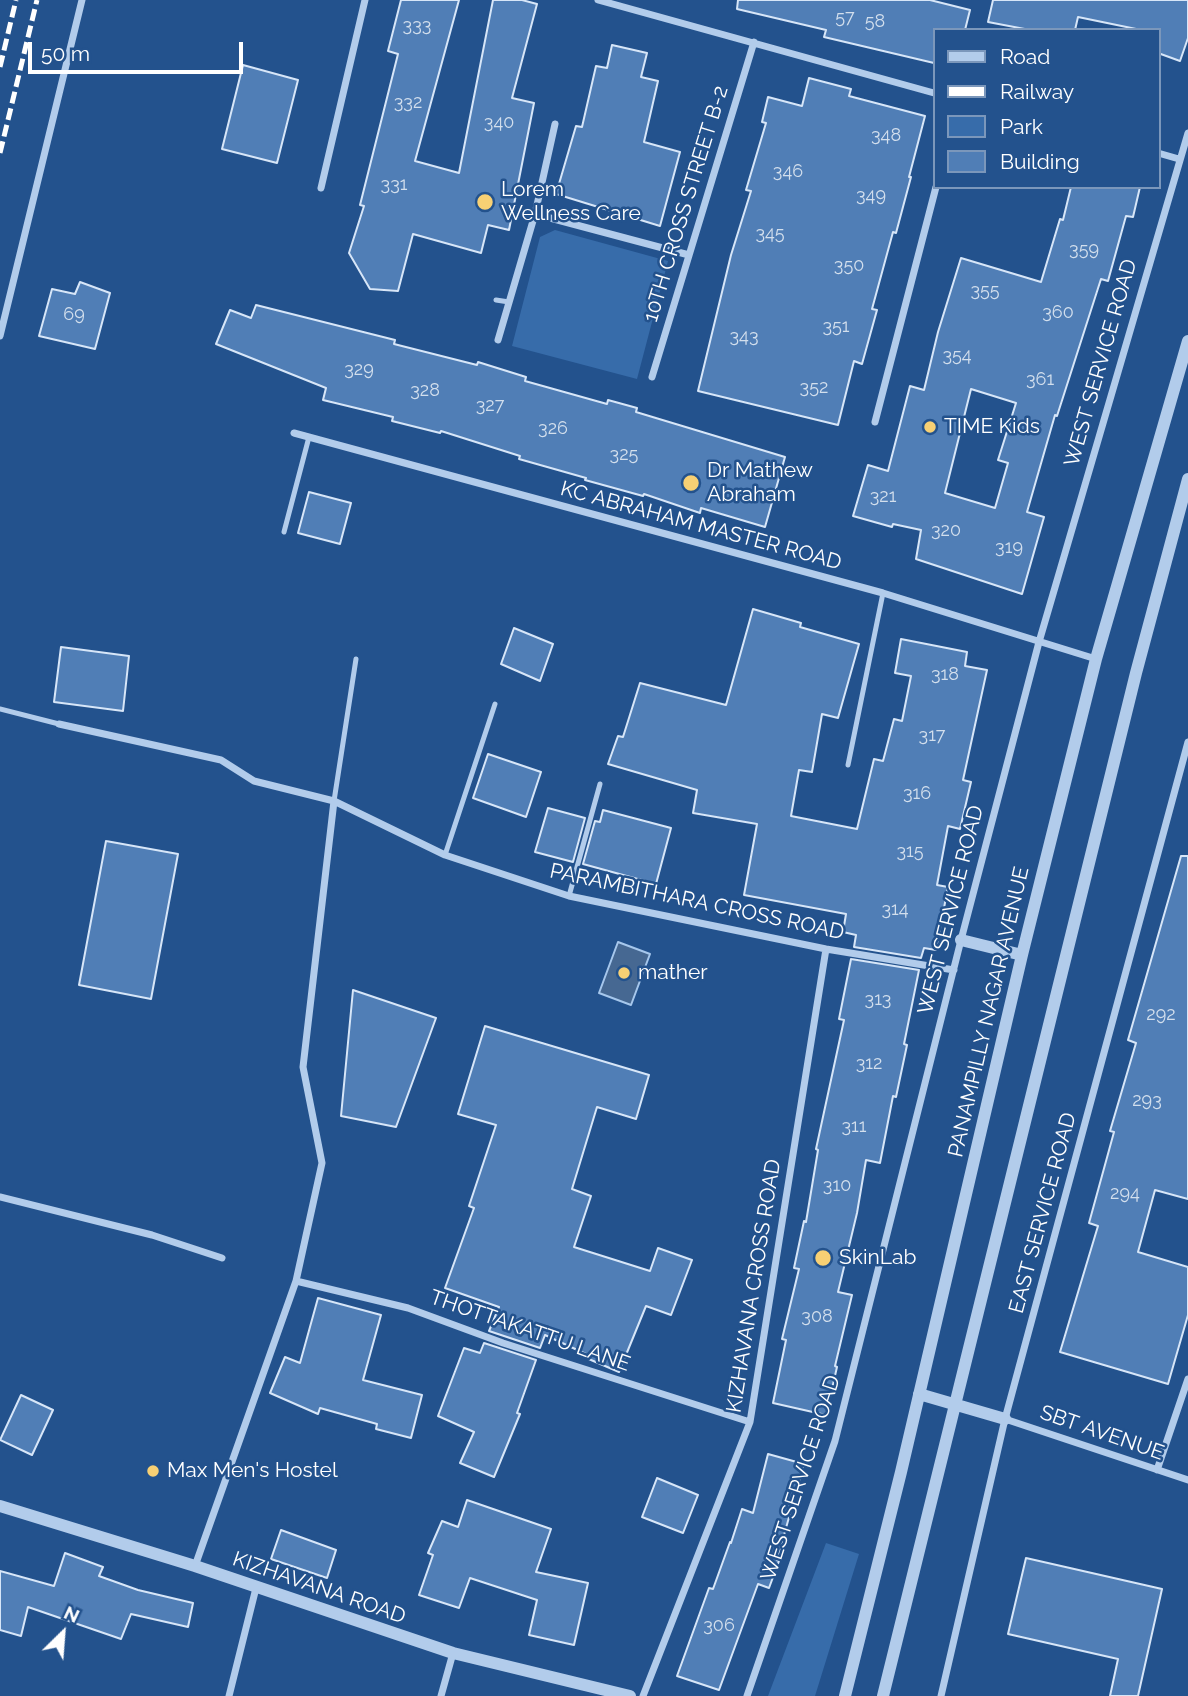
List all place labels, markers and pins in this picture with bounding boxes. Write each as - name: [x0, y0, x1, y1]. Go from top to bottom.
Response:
- place label: Lorem Wellness Care: [501, 177, 641, 227]
- marker: Lorem Wellness Care: [475, 192, 495, 212]
- place label: TIME Kids: [944, 414, 1040, 440]
- marker: TIME Kids: [922, 419, 938, 435]
- place label: Dr Mathew Abraham: [707, 458, 813, 508]
- marker: Dr Mathew Abraham: [681, 473, 701, 493]
- place label: mather: [638, 960, 708, 986]
- marker: mather: [616, 965, 632, 981]
- place label: SkinLab: [839, 1245, 916, 1271]
- marker: SkinLab: [813, 1248, 833, 1268]
- place label: Max Men's Hostel: [167, 1458, 338, 1484]
- marker: Max Men's Hostel: [145, 1463, 161, 1479]

